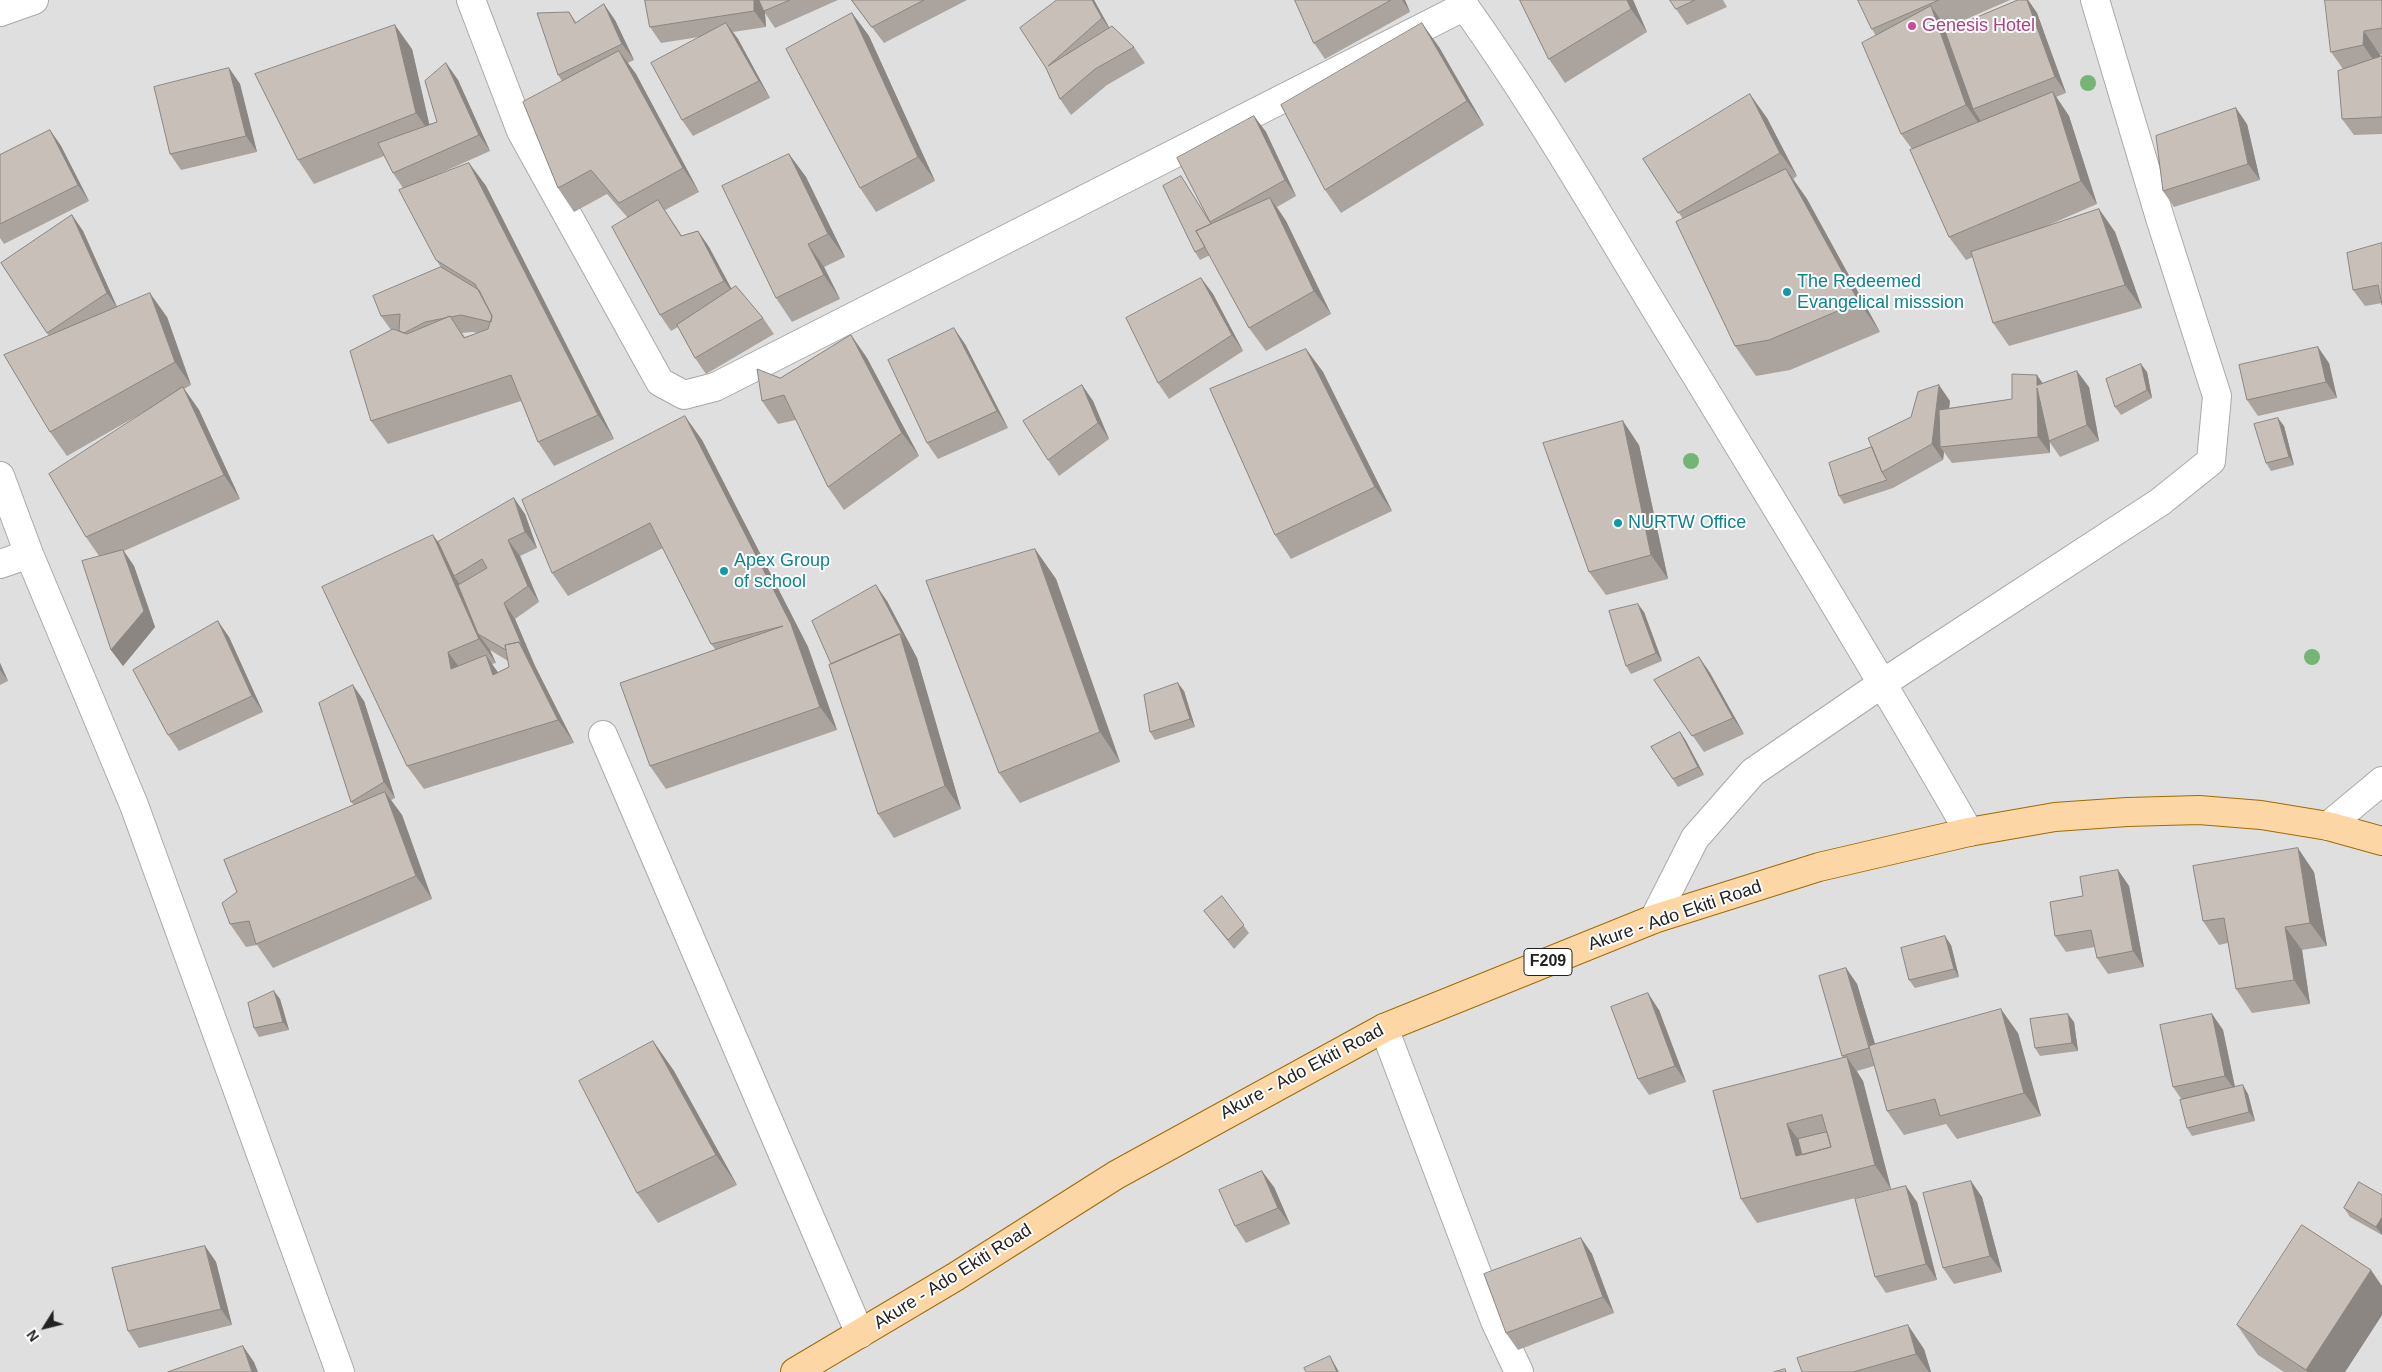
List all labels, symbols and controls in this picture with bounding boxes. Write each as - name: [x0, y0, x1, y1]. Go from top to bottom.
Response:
- place label: Genesis Hotel: [1922, 15, 2035, 37]
- marker: Genesis Hotel: [1906, 20, 1918, 32]
- place label: The Redeemed Evangelical misssion: [1797, 271, 1964, 314]
- marker: The Redeemed Evangelical misssion: [1781, 286, 1793, 298]
- place label: NURTW Office: [1628, 512, 1746, 534]
- marker: NURTW Office: [1612, 517, 1624, 529]
- place label: Apex Group of school: [734, 550, 830, 592]
- marker: Apex Group of school: [718, 565, 730, 577]
- street label: Akure - Ado Ekiti Road: [1585, 876, 1765, 956]
- road number: F209: [1524, 949, 1572, 976]
- street label: Akure - Ado Ekiti Road: [1217, 1020, 1387, 1124]
- street label: Akure - Ado Ekiti Road: [870, 1220, 1036, 1334]
- north arrow: [20, 1302, 70, 1352]
- text: N: [23, 1327, 42, 1345]

